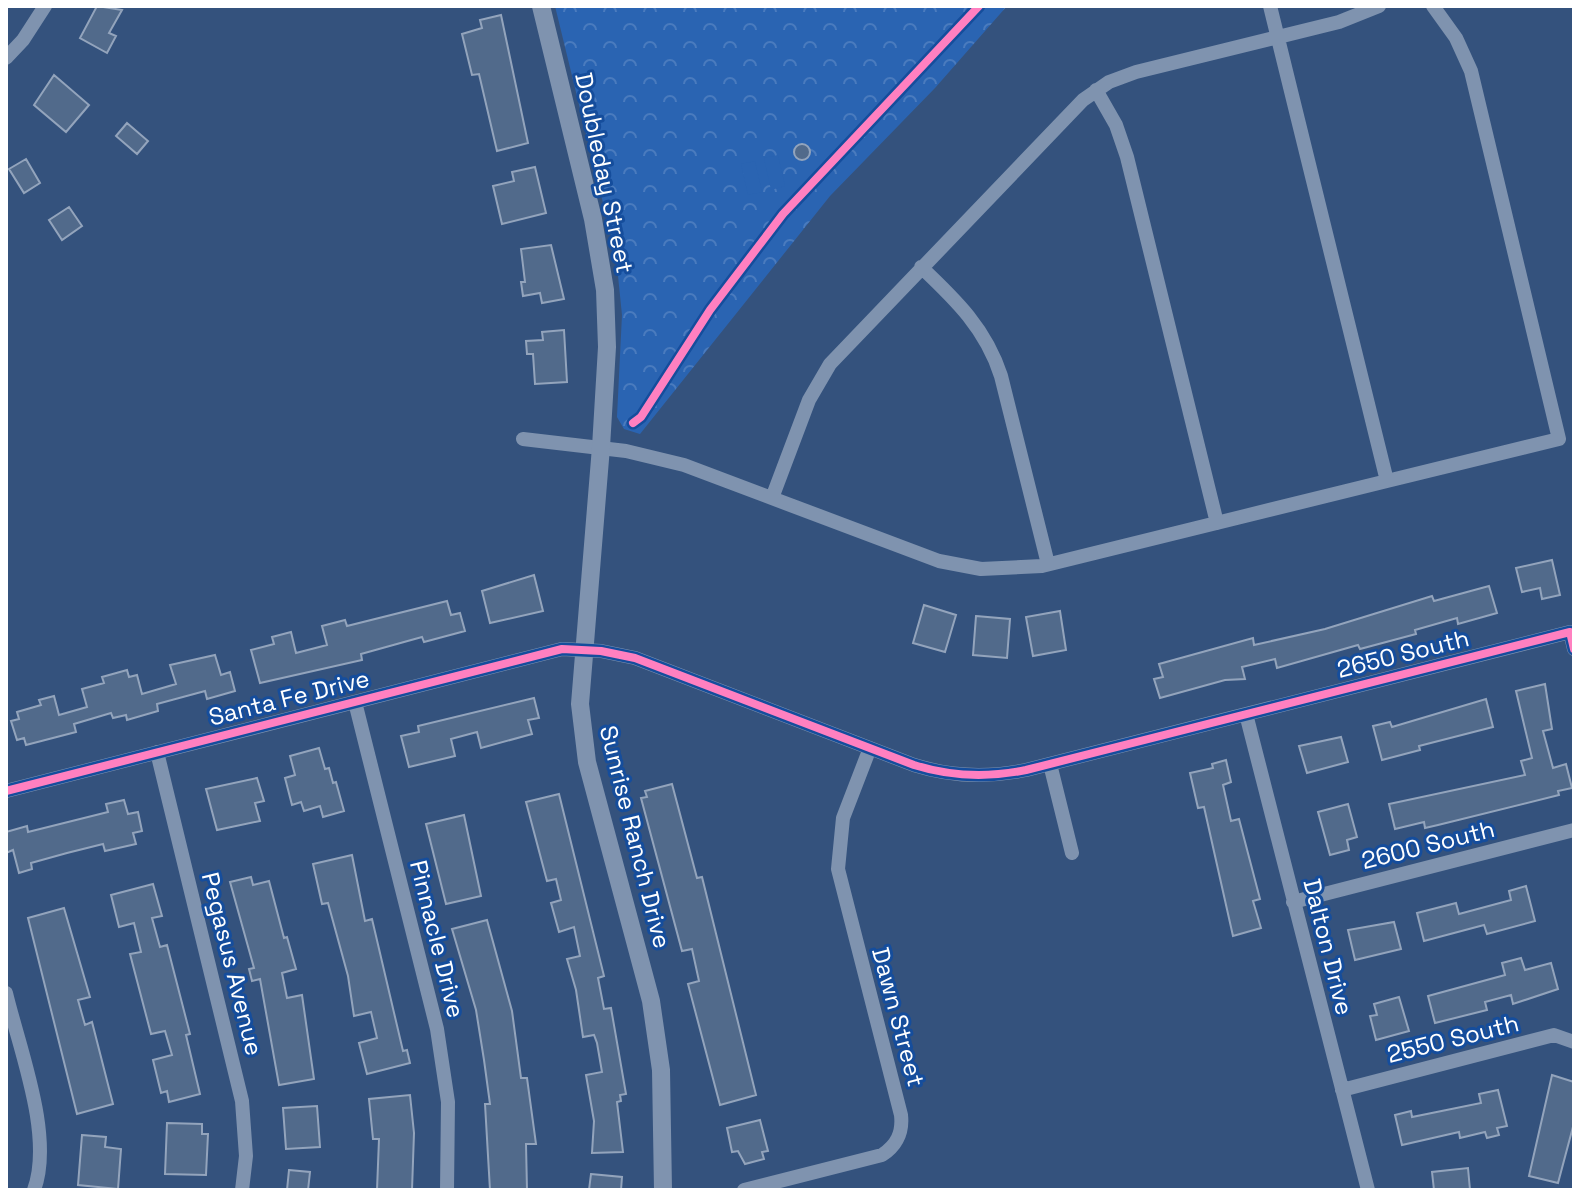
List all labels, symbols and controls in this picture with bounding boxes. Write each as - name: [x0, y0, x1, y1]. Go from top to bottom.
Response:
- street label: Doubleday Street: [568, 70, 641, 276]
- street label: 2650 South: [1334, 622, 1472, 685]
- street label: Santa Fe Drive: [205, 663, 372, 732]
- street label: Sunrise Ranch Drive: [593, 722, 678, 951]
- street label: 2600 South: [1358, 813, 1498, 876]
- street label: Pinnacle Drive: [403, 857, 472, 1021]
- street label: Pegasus Avenue: [195, 869, 270, 1059]
- street label: Dalton Drive: [1297, 875, 1360, 1018]
- street label: Dawn Street: [865, 944, 932, 1090]
- street label: 2550 South: [1384, 1007, 1522, 1070]

